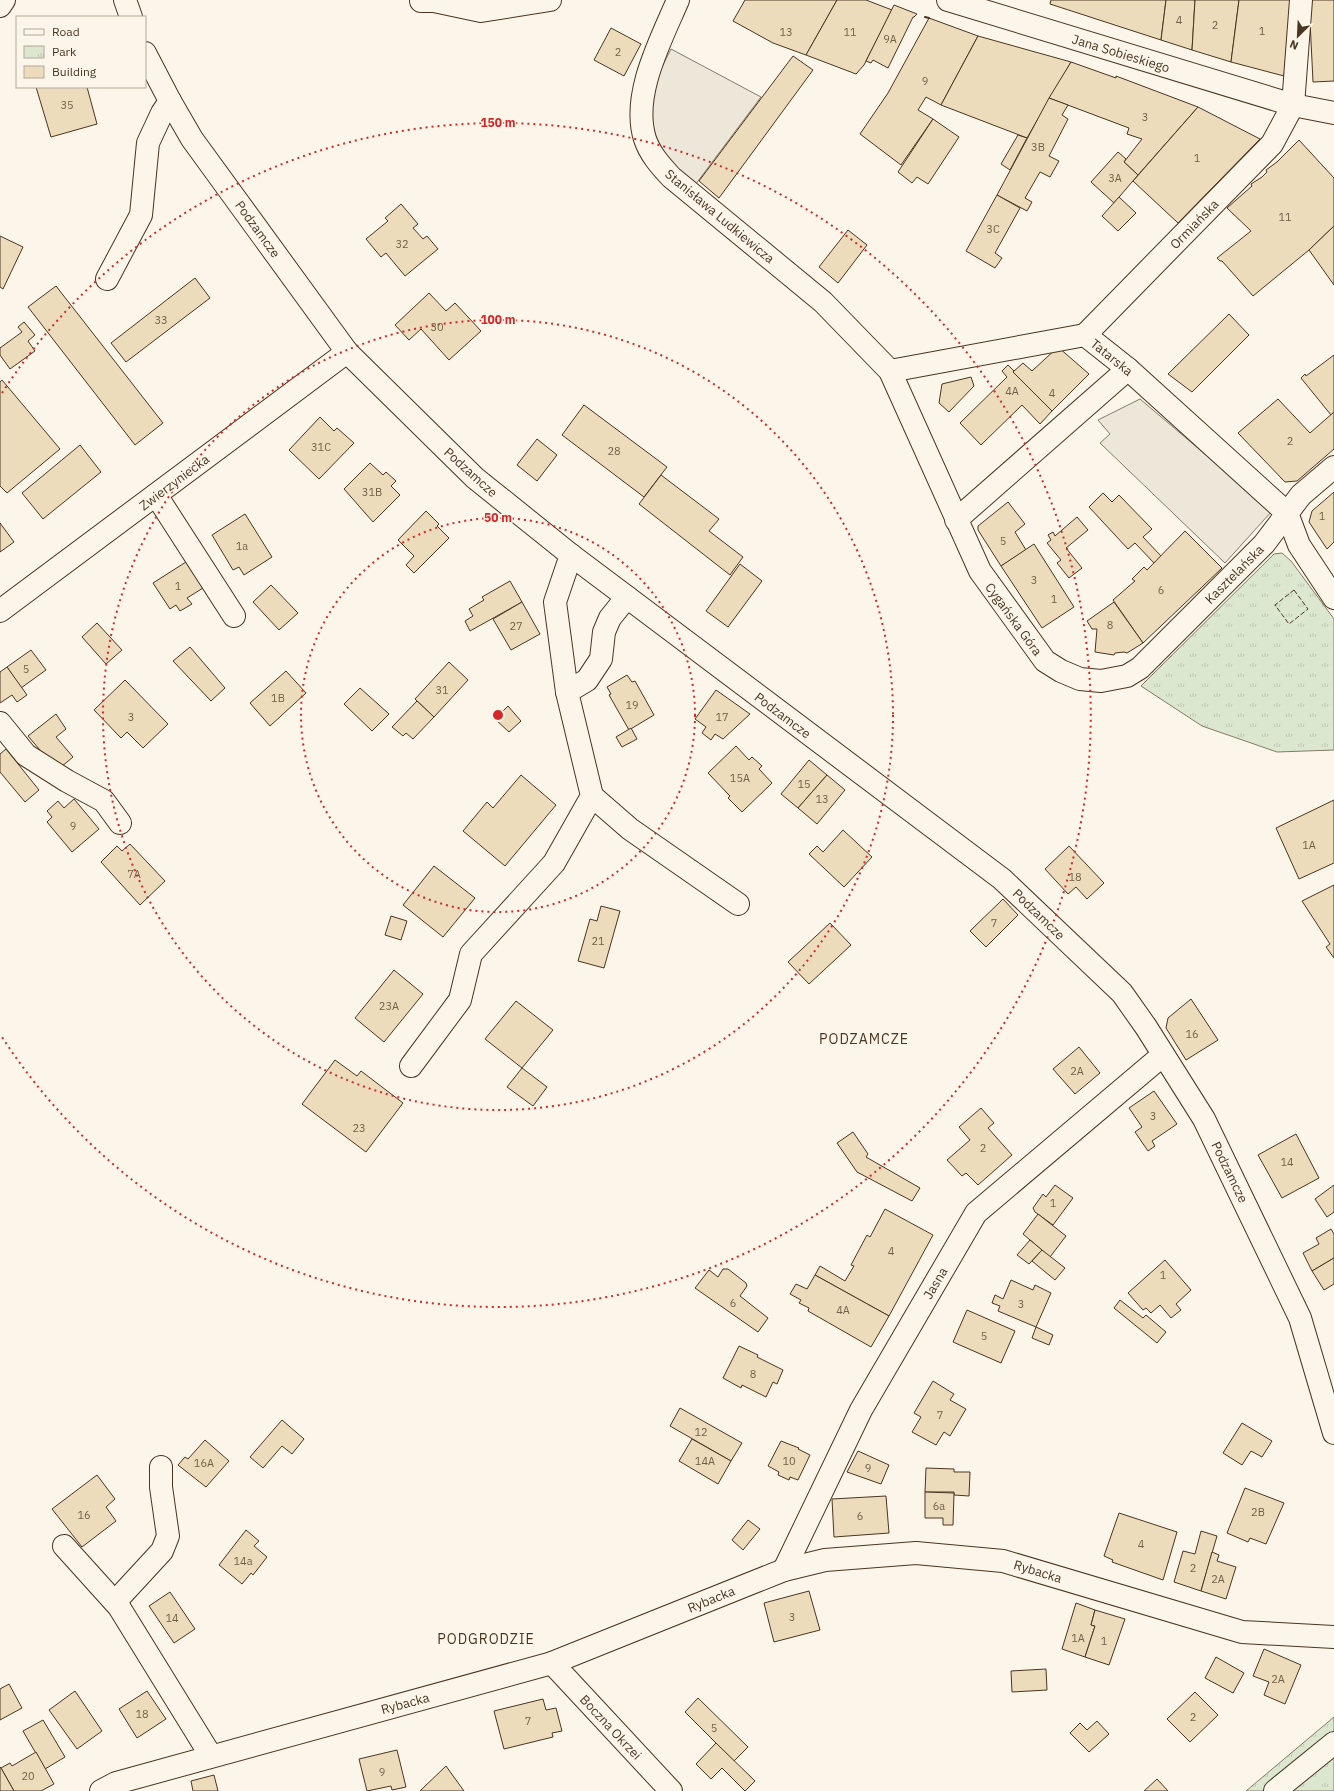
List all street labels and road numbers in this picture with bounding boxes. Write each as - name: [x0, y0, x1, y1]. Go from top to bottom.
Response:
- street label: Jana Sobieskiego: [1070, 31, 1172, 76]
- street label: Stanisława Ludkiewicza: [661, 166, 778, 267]
- street label: Ormiańska: [1166, 196, 1222, 253]
- street label: Podzamcze: [231, 197, 284, 261]
- street label: Tatarska: [1087, 335, 1136, 380]
- street label: Podzamcze: [440, 444, 501, 501]
- street label: Zwierzyniecka: [136, 451, 213, 514]
- street label: Kasztelańska: [1201, 541, 1268, 608]
- street label: Cygańska Góra: [981, 579, 1046, 659]
- street label: Podzamcze: [751, 689, 814, 742]
- street label: Podzamcze: [1009, 885, 1068, 944]
- street label: Podzamcze: [1207, 1139, 1252, 1206]
- street label: Jasna: [920, 1264, 951, 1302]
- street label: Rybacka: [1012, 1556, 1064, 1587]
- street label: Rybacka: [685, 1582, 737, 1617]
- street label: Rybacka: [379, 1689, 431, 1718]
- street label: Boczna Okrzei: [576, 1691, 645, 1763]

